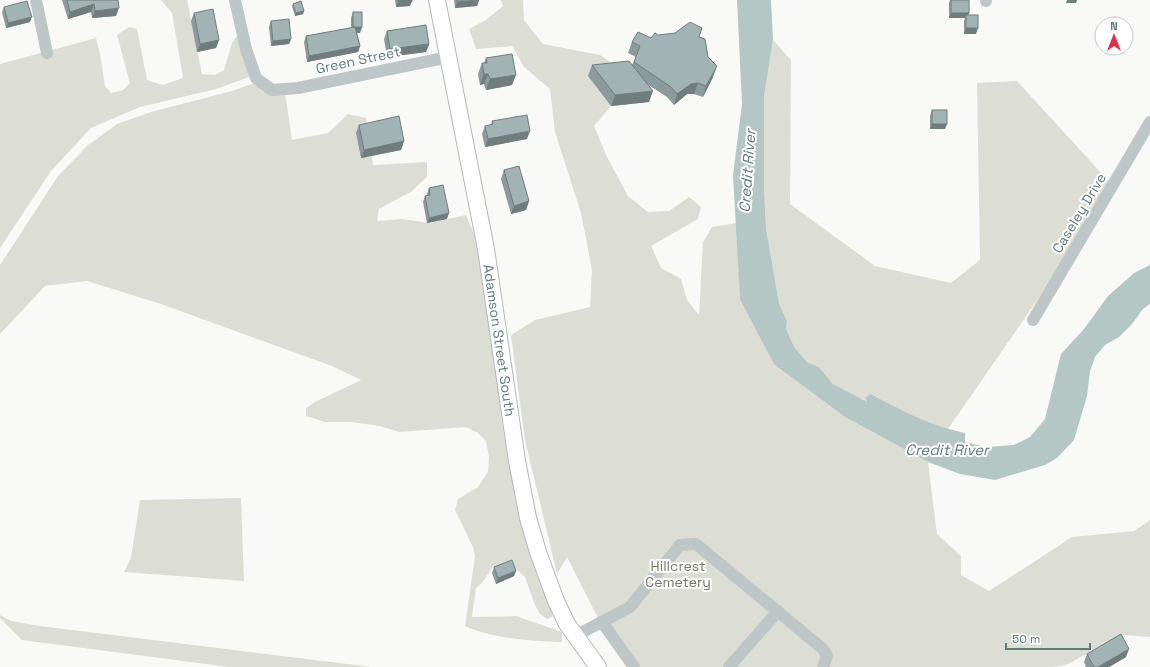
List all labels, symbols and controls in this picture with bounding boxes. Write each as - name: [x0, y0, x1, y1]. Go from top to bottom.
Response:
- north arrow: [1094, 16, 1134, 56]
- text: N: [1110, 19, 1118, 33]
- street label: Green Street: [314, 42, 402, 78]
- water label: Credit River: [735, 127, 759, 213]
- street label: Caseley Drive: [1048, 170, 1110, 256]
- street label: Adamson Street South: [479, 263, 519, 418]
- water label: Credit River: [905, 440, 990, 459]
- park label: Hillcrest Cemetery: [645, 557, 711, 591]
- scale bar: [1006, 625, 1090, 651]
- text: 50 m: [1012, 631, 1040, 647]

